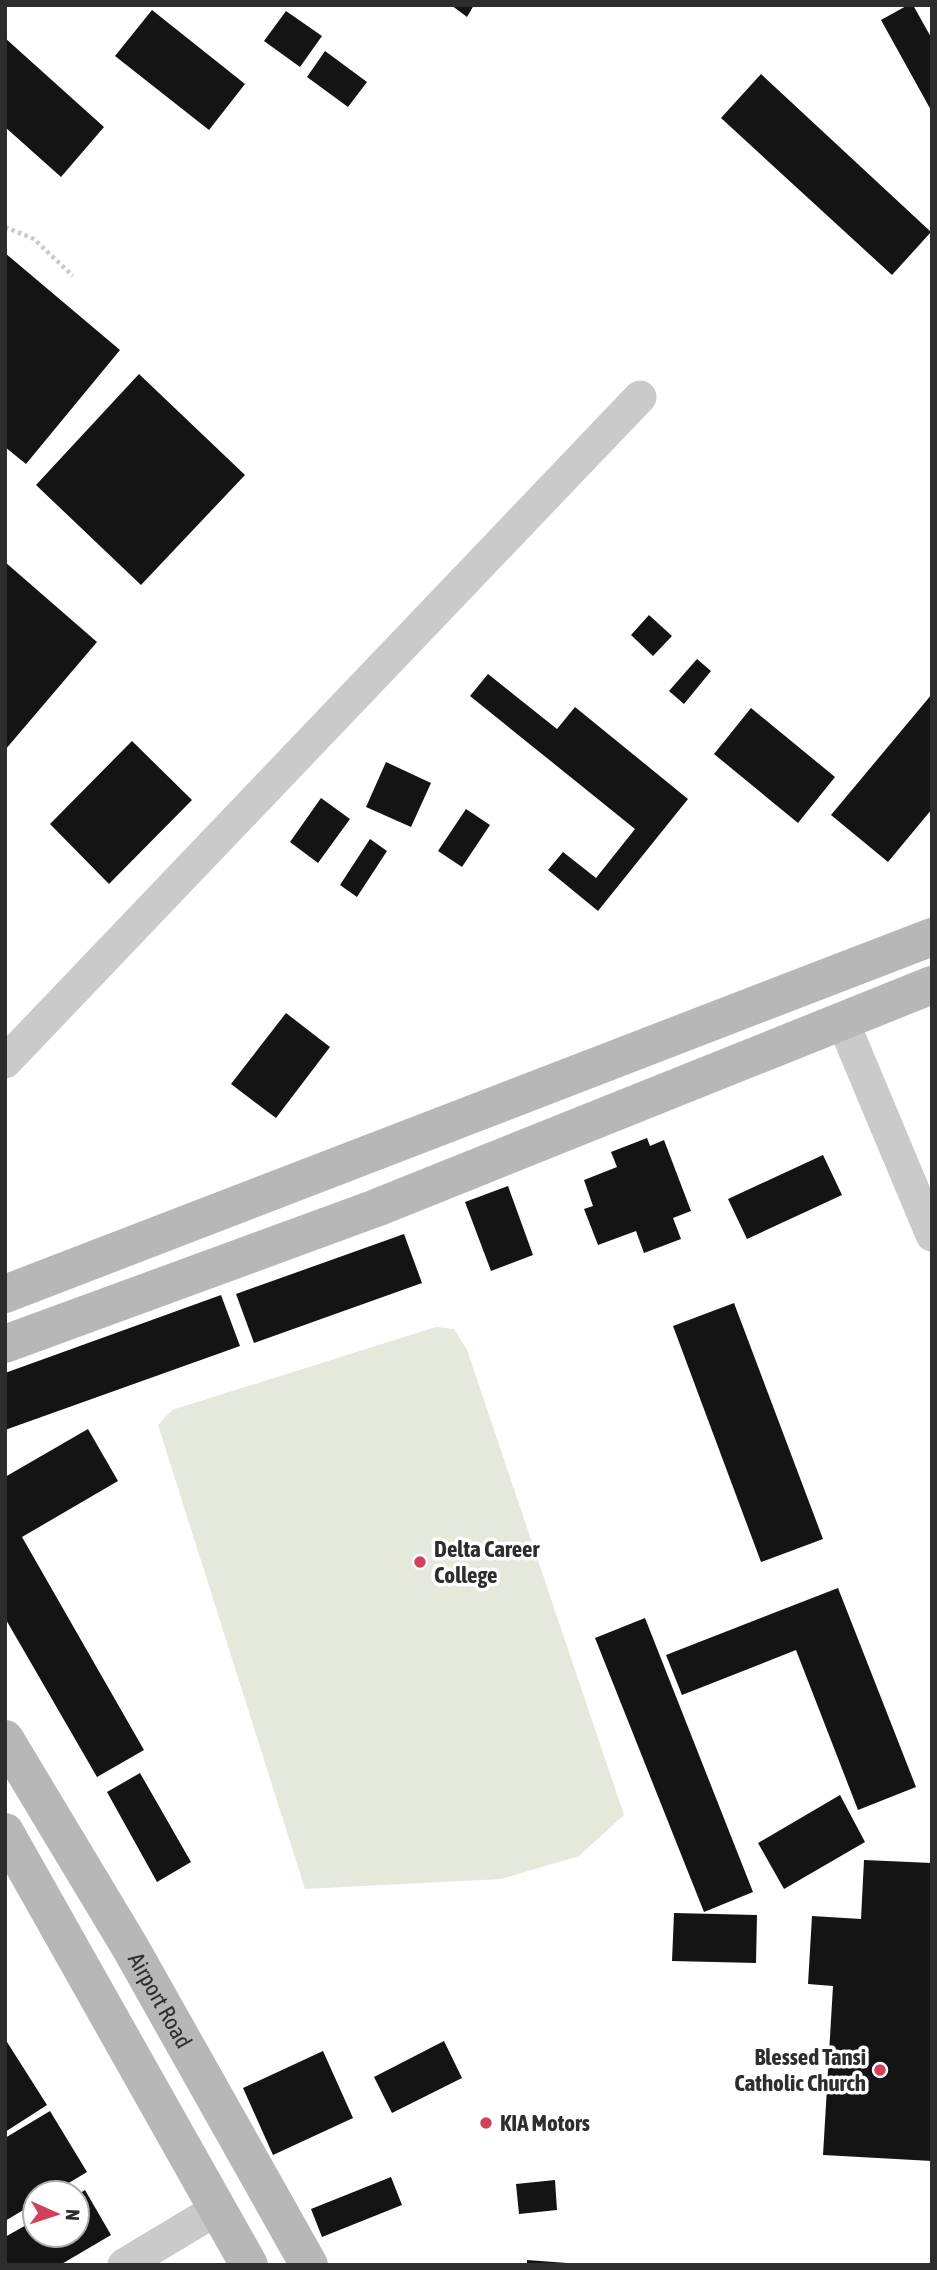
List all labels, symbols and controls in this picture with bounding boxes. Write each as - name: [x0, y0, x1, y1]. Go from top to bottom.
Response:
- place label: Delta Career College: [434, 1536, 540, 1588]
- marker: Delta Career College: [412, 1554, 428, 1570]
- street label: Airport Road: [123, 1948, 197, 2053]
- place label: Blessed Tansi Catholic Church: [734, 2044, 866, 2096]
- marker: Blessed Tansi Catholic Church: [872, 2062, 888, 2078]
- place label: KIA Motors: [500, 2110, 590, 2136]
- marker: KIA Motors: [478, 2115, 494, 2131]
- north arrow: [21, 2179, 91, 2249]
- text: N: [62, 2209, 84, 2221]

